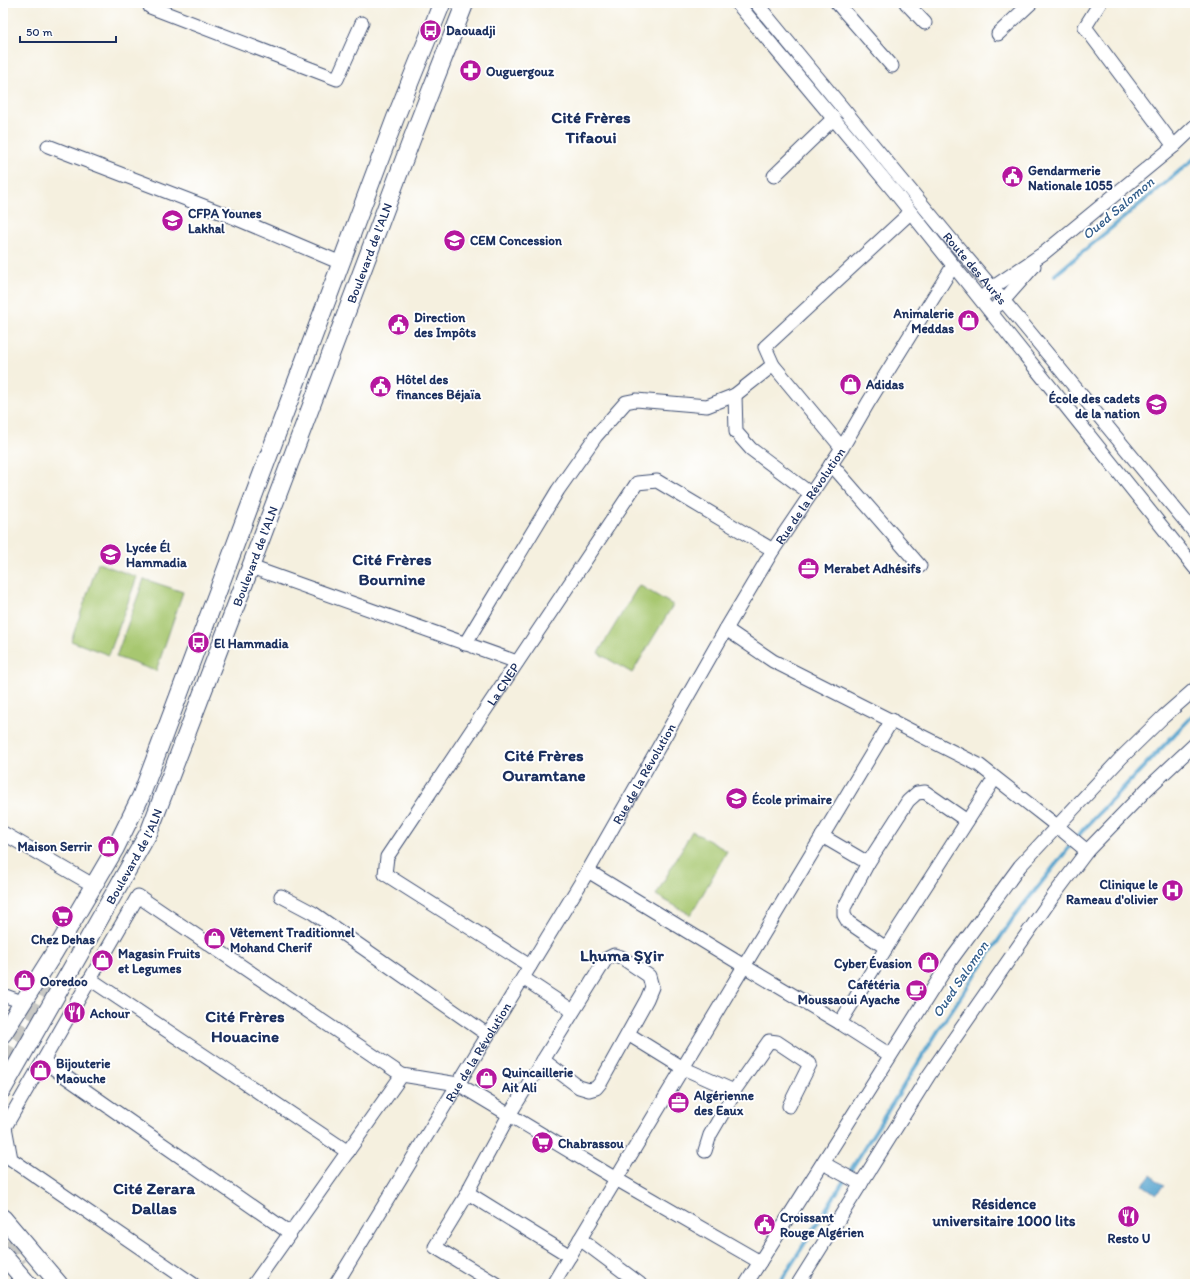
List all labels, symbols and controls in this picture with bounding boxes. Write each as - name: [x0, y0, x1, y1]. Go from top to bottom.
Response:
- bus stop icon: Daouadji: [418, 17, 444, 43]
- scale bar: [20, 18, 116, 44]
- place label: Daouadji: [446, 23, 496, 39]
- text: 50 m: [26, 25, 52, 39]
- pharmacy icon: Ouguergouz: [457, 58, 483, 84]
- place label: Ouguergouz: [486, 64, 555, 80]
- district label: Cité Frères Tifaoui: [551, 107, 631, 147]
- place label: Gendarmerie Nationale 1055: [1028, 163, 1113, 193]
- public building icon: Gendarmerie Nationale 1055: [1000, 164, 1026, 190]
- water label: Oued Salomon: [1079, 173, 1158, 243]
- street label: Boulevard de l'ALN: [344, 201, 395, 305]
- place label: CFPA Younes Lakhal: [188, 206, 262, 236]
- school or university icon: CFPA Younes Lakhal: [159, 207, 185, 233]
- school or university icon: CEM Concession: [442, 227, 468, 253]
- street label: Route des Aurès: [940, 229, 1010, 308]
- place label: CEM Concession: [470, 233, 563, 248]
- place label: Animalerie Meddas: [893, 306, 954, 336]
- shop icon: Animalerie Meddas: [956, 307, 982, 333]
- place label: Direction des Impôts: [414, 310, 476, 341]
- public building icon: Direction des Impôts: [385, 311, 411, 337]
- shop icon: Adidas: [837, 371, 863, 397]
- place label: Hôtel des finances Béjaïa: [396, 372, 481, 403]
- public building icon: Hôtel des finances Béjaïa: [367, 373, 393, 399]
- place label: Adidas: [865, 377, 904, 392]
- place label: École des cadets de la nation: [1049, 390, 1141, 421]
- school or university icon: École des cadets de la nation: [1143, 392, 1169, 418]
- street label: Rue de la Révolution: [772, 444, 849, 547]
- street label: Boulevard de l'ALN: [229, 504, 281, 609]
- place label: Lycée Él Hammadia: [126, 539, 187, 570]
- school or university icon: Lycée Él Hammadia: [98, 541, 124, 567]
- district label: Cité Frères Bournine: [352, 549, 432, 589]
- office icon: Merabet Adhésifs: [795, 555, 821, 581]
- place label: Merabet Adhésifs: [824, 561, 921, 576]
- bus stop icon: El Hammadia: [186, 630, 212, 656]
- place label: El Hammadia: [214, 636, 289, 651]
- street label: La CNEP: [484, 660, 523, 708]
- street label: Rue de la Révolution: [609, 720, 679, 827]
- district label: Cité Frères Ouramtane: [502, 745, 586, 785]
- school or university icon: École primaire: [723, 786, 749, 812]
- place label: École primaire: [752, 791, 832, 808]
- street label: Boulevard de l'ALN: [103, 807, 165, 907]
- shop icon: Maison Serrir: [95, 833, 121, 859]
- place label: Maison Serrir: [17, 839, 93, 854]
- place label: Clinique le Rameau d'olivier: [1066, 877, 1159, 907]
- hospital icon: Clinique le Rameau d'olivier: [1160, 878, 1186, 904]
- supermarket icon: Chez Dehas: [50, 904, 76, 930]
- place label: Vêtement Traditionnel Mohand Cherif: [230, 925, 355, 955]
- shop icon: Vêtement Traditionnel Mohand Cherif: [201, 926, 227, 952]
- place label: Chez Dehas: [31, 932, 95, 947]
- water label: Oued Salomon: [929, 938, 992, 1021]
- district label: Lḥuma Ṣɣir: [580, 945, 664, 965]
- place label: Magasin Fruits et Legumes: [118, 946, 201, 977]
- shop icon: Magasin Fruits et Legumes: [90, 947, 116, 973]
- shop icon: Cyber Évasion: [915, 950, 941, 976]
- place label: Cyber Évasion: [834, 955, 913, 972]
- shop icon: Ooredoo: [12, 968, 38, 994]
- place label: Ooredoo: [40, 974, 88, 989]
- place label: Cafétéria Moussaoui Ayache: [798, 977, 900, 1008]
- cafe icon: Cafétéria Moussaoui Ayache: [903, 978, 929, 1004]
- street label: Rue de la Révolution: [442, 999, 514, 1105]
- restaurant icon: Achour: [62, 1000, 88, 1026]
- place label: Achour: [89, 1006, 131, 1021]
- district label: Cité Frères Houacine: [205, 1006, 285, 1046]
- place label: Bijouterie Maouche: [56, 1056, 111, 1086]
- shop icon: Bijouterie Maouche: [28, 1057, 54, 1083]
- place label: Quincaillerie Ait Ali: [501, 1065, 573, 1095]
- shop icon: Quincaillerie Ait Ali: [473, 1066, 499, 1092]
- place label: Algérienne des Eaux: [693, 1088, 754, 1118]
- office icon: Algérienne des Eaux: [665, 1089, 691, 1115]
- supermarket icon: Chabrassou: [530, 1130, 556, 1156]
- place label: Chabrassou: [558, 1136, 625, 1151]
- district label: Cité Zerara Dallas: [113, 1178, 195, 1218]
- district label: Résidence universitaire 1000 lits: [931, 1195, 1076, 1230]
- restaurant icon: Resto U: [1116, 1203, 1142, 1229]
- place label: Croissant Rouge Algérien: [780, 1210, 865, 1241]
- public building icon: Croissant Rouge Algérien: [751, 1211, 777, 1237]
- place label: Resto U: [1108, 1231, 1151, 1246]

